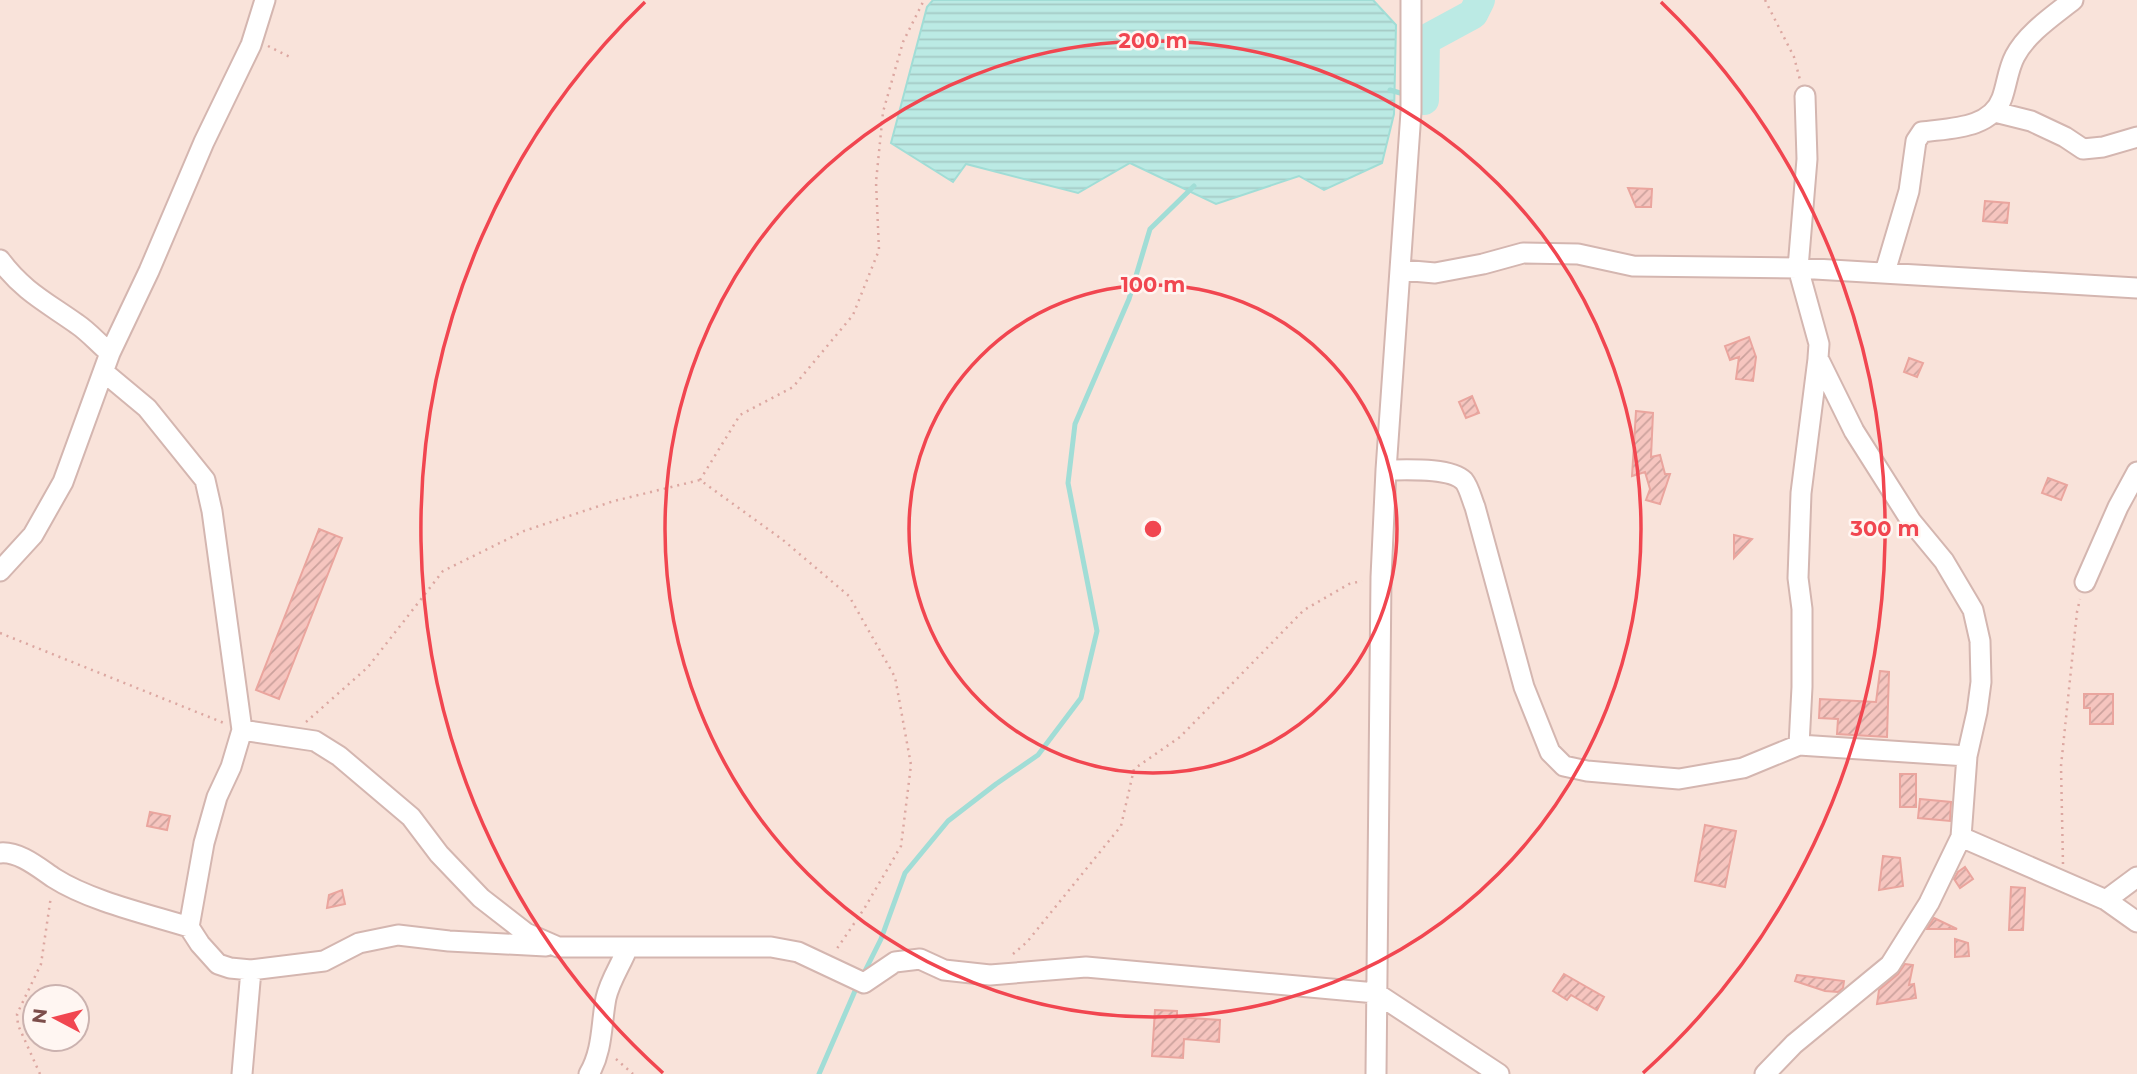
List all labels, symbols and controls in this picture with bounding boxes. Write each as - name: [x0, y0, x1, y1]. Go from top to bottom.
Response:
- text: 200 m: [1119, 28, 1187, 53]
- text: 100 m: [1121, 272, 1185, 297]
- text: 300 m: [1850, 516, 1919, 541]
- centre of rings: [1141, 517, 1165, 541]
- north arrow: [21, 983, 91, 1053]
- text: N: [27, 1007, 52, 1025]

